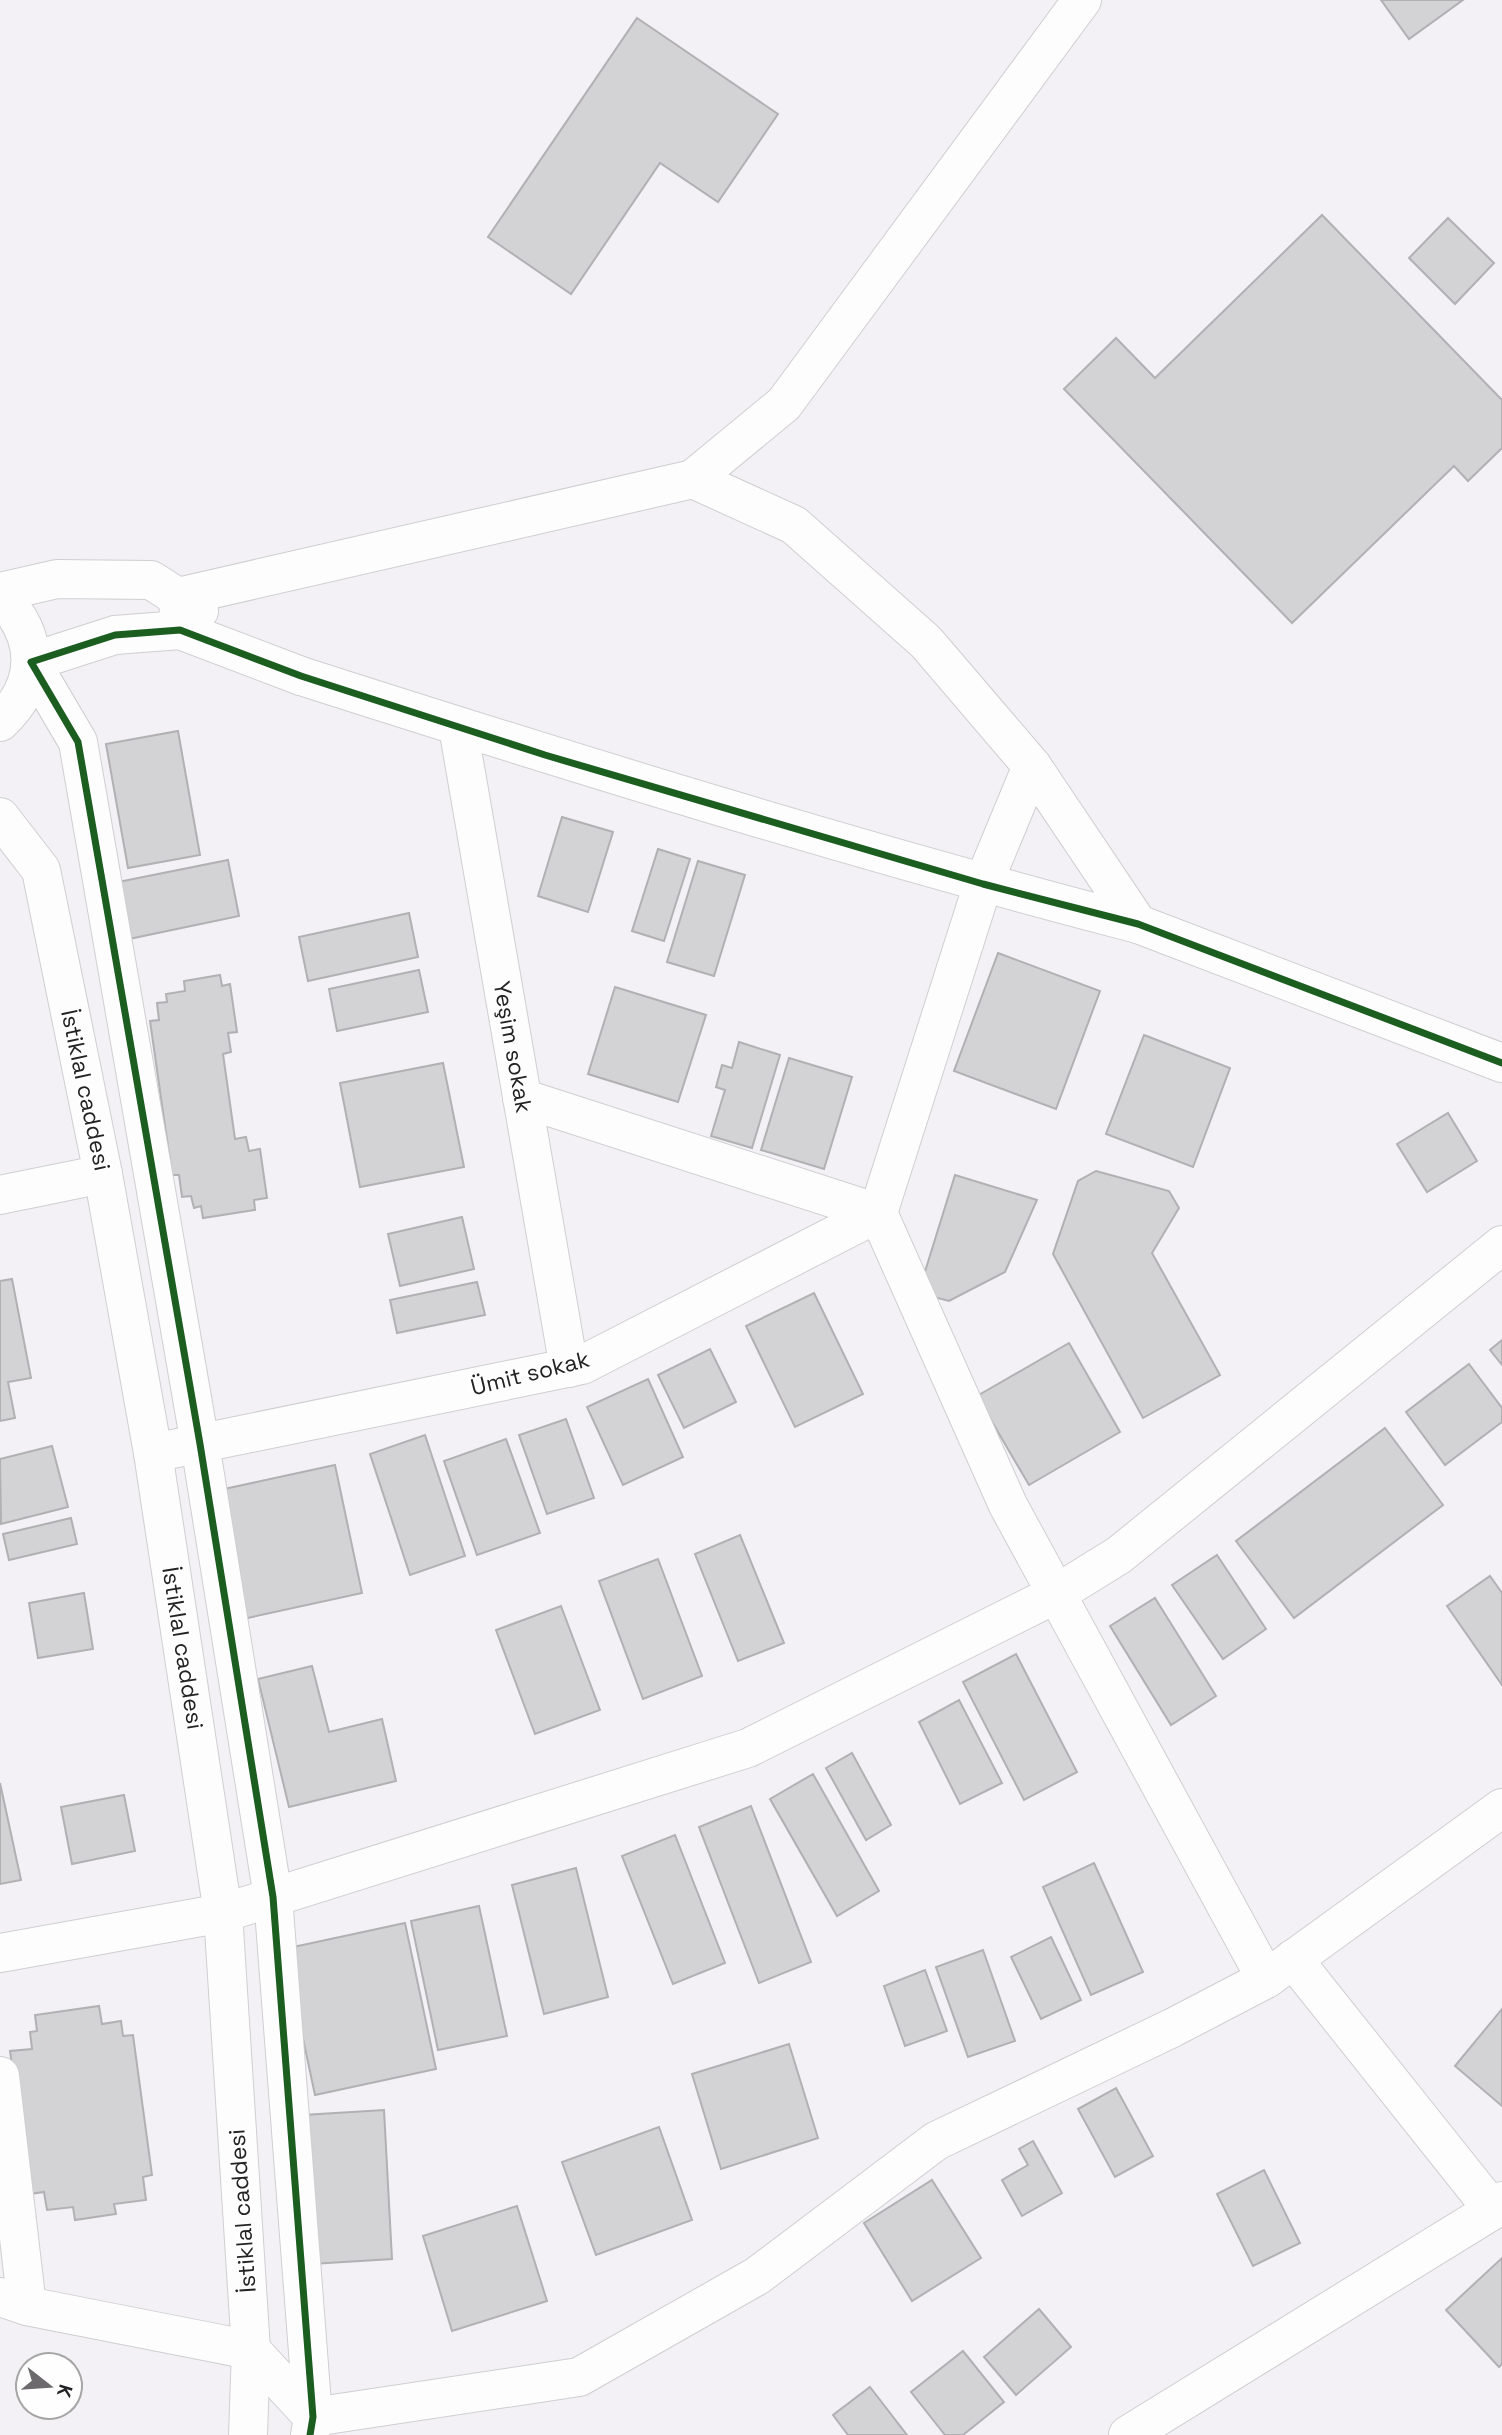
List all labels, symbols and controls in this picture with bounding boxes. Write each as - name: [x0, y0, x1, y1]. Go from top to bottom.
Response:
- street label: Yeşim sokak: [487, 979, 539, 1115]
- street label: İstiklal caddesi: [54, 1007, 118, 1173]
- street label: Ümit sokak: [468, 1344, 592, 1402]
- street label: İstiklal caddesi: [155, 1565, 211, 1731]
- street label: İstiklal caddesi: [221, 2128, 263, 2294]
- north arrow: [14, 2351, 84, 2421]
- text: K: [51, 2381, 78, 2400]

